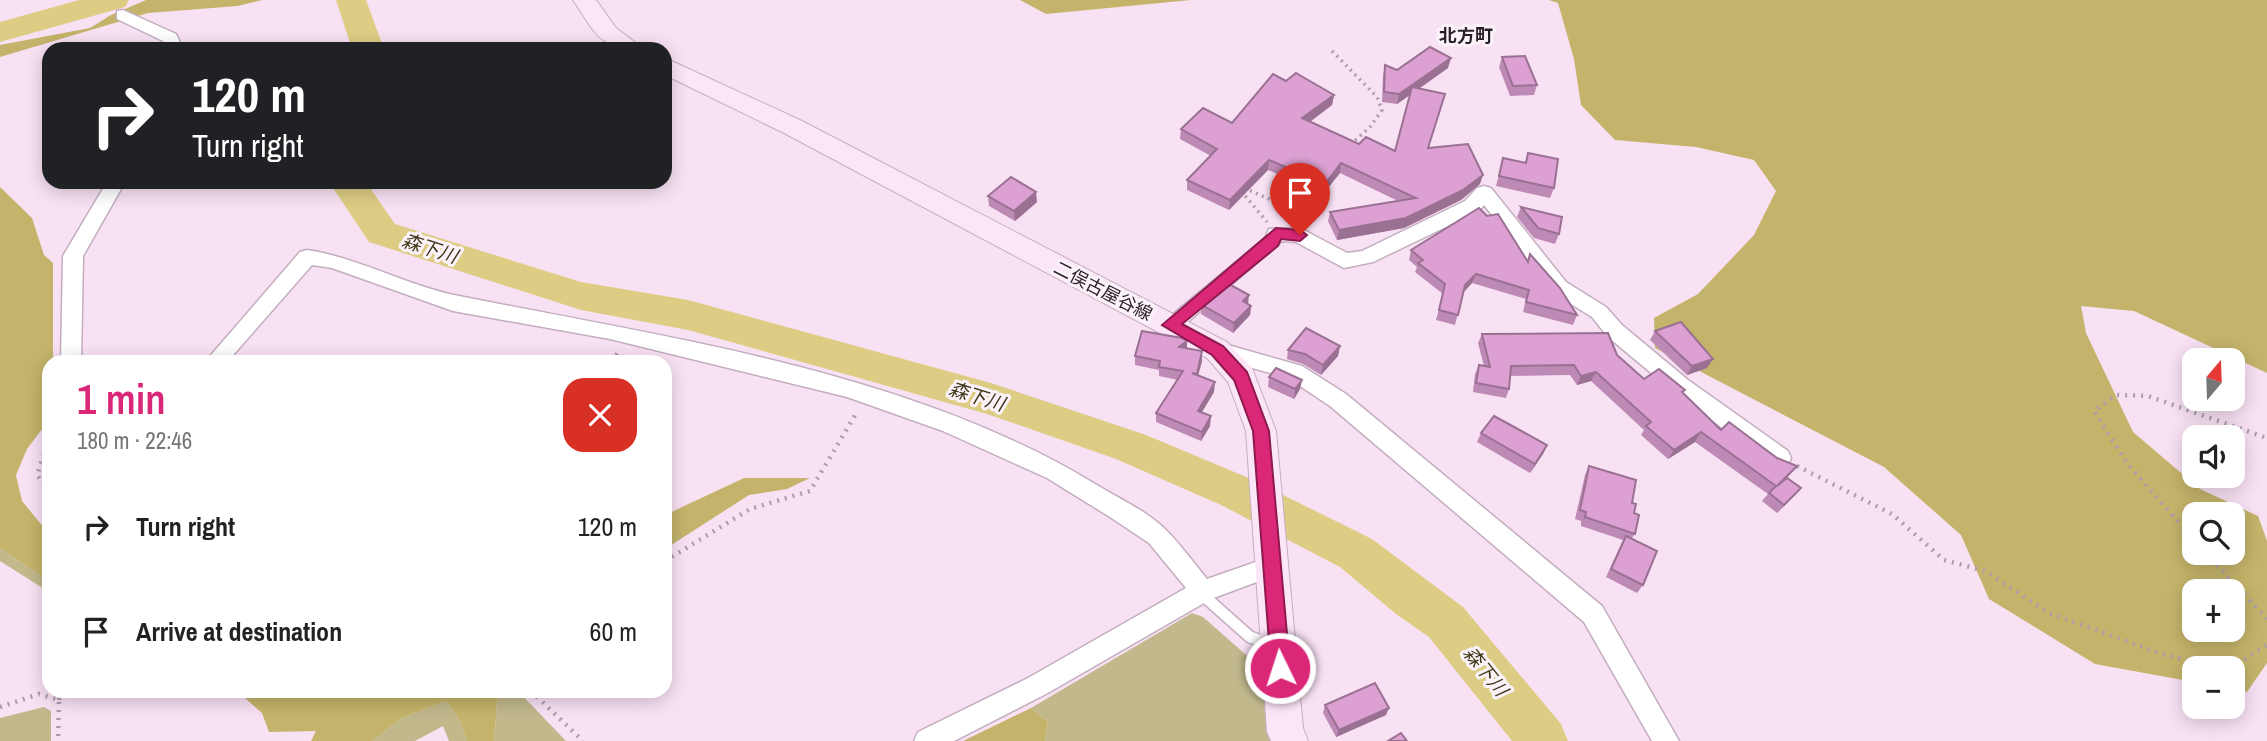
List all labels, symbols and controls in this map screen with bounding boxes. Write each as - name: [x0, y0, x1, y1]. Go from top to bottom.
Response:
- district label: 北方町: [1439, 23, 1493, 48]
- text: 120 m: [192, 61, 306, 127]
- icon: right: [77, 70, 168, 161]
- text: Turn right: [192, 124, 304, 167]
- pin: [1270, 163, 1330, 235]
- icon: arrive: [1281, 174, 1319, 212]
- water label: 森下川: [399, 227, 463, 270]
- street label: 二俣古屋谷線: [1049, 255, 1157, 326]
- north arrow: [2182, 348, 2245, 411]
- map controls: [2182, 348, 2245, 719]
- text: 1 min: [77, 371, 166, 427]
- water label: 森下川: [946, 375, 1010, 417]
- button: close: [563, 378, 637, 452]
- text: 180 m · 22:46: [77, 425, 192, 456]
- button: sound: [2182, 425, 2245, 488]
- button: search: [2182, 502, 2245, 565]
- icon: right: [77, 508, 115, 546]
- text: Turn right: [136, 509, 235, 544]
- text: 120 m: [578, 509, 637, 544]
- button: +: [2182, 579, 2245, 642]
- icon: arrive: [77, 613, 115, 651]
- text: Arrive at destination: [136, 614, 342, 649]
- text: 60 m: [590, 614, 637, 649]
- position arrow: [1243, 631, 1317, 705]
- water label: 森下川: [1458, 641, 1515, 703]
- button: −: [2182, 656, 2245, 719]

